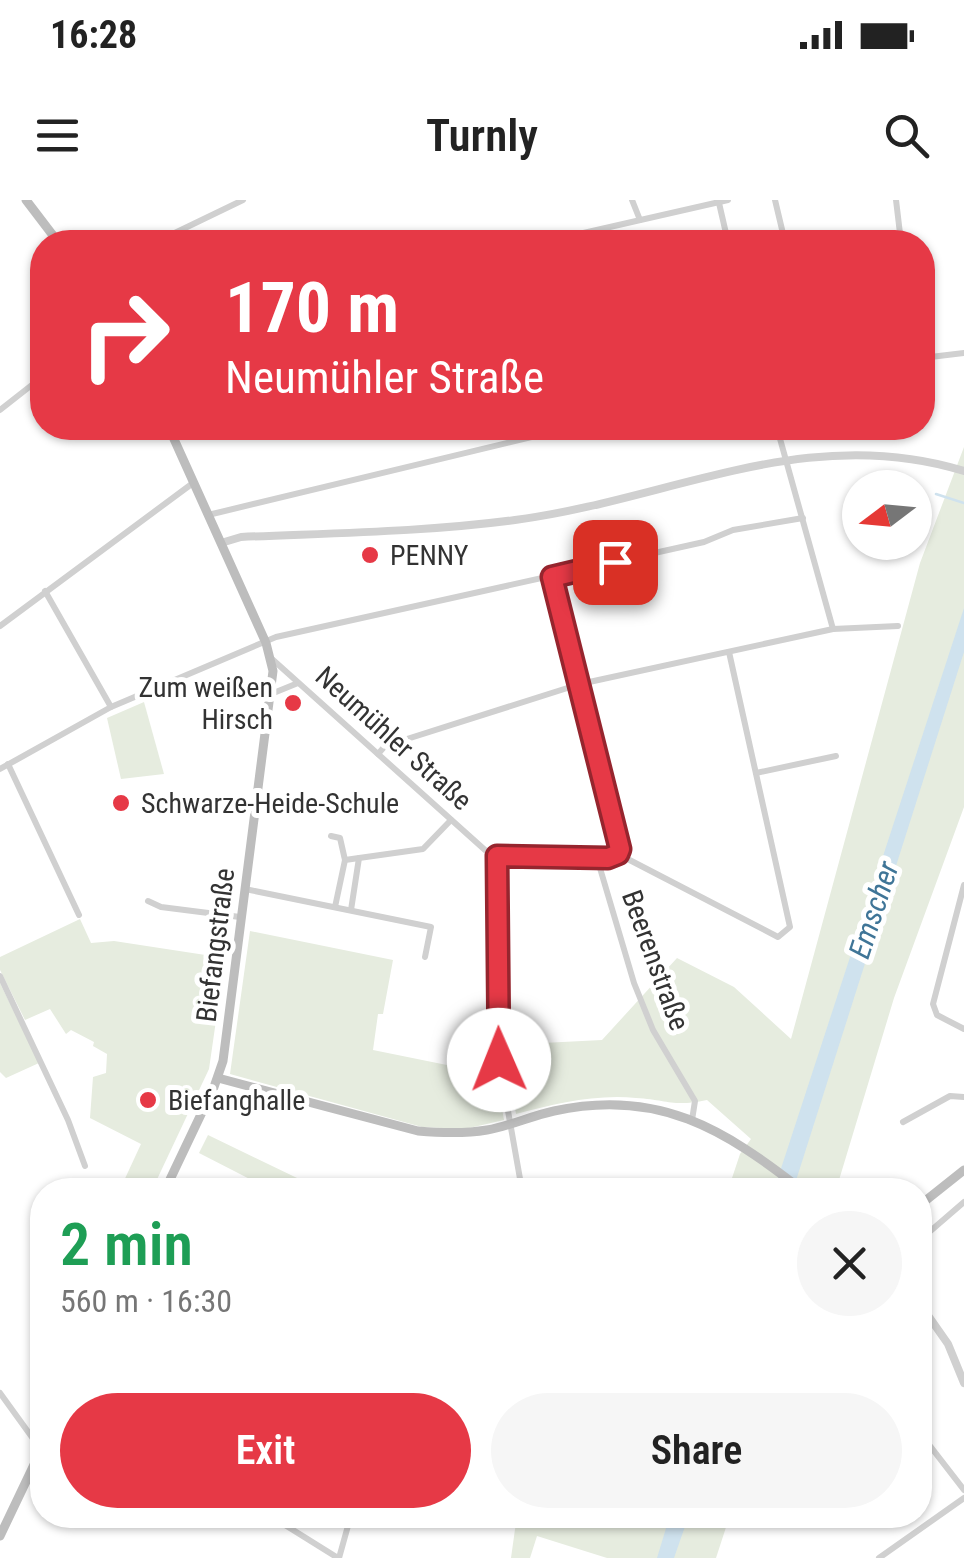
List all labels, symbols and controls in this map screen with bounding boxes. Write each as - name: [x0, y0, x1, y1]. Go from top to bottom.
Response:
- text: 16:28: [50, 13, 137, 57]
- icon: menu: [30, 108, 85, 163]
- icon: search: [879, 108, 934, 163]
- text: Turnly: [426, 109, 538, 162]
- text: 170 m: [225, 267, 399, 349]
- icon: right: [60, 270, 190, 400]
- text: Neumühler Straße: [225, 351, 544, 404]
- north arrow: [842, 470, 932, 560]
- map controls: [842, 470, 932, 560]
- pin: [573, 520, 658, 605]
- icon: arrive: [588, 535, 643, 590]
- place label: PENNY: [390, 539, 469, 572]
- marker: PENNY: [359, 544, 381, 566]
- street label: Neumühler Straße: [309, 660, 479, 817]
- place label: Zum weißen Hirsch: [139, 671, 273, 736]
- marker: Zum weißen Hirsch: [282, 692, 304, 714]
- place label: Schwarze-Heide-Schule: [141, 787, 399, 820]
- marker: Schwarze-Heide-Schule: [110, 792, 132, 814]
- water label: Emscher: [841, 856, 906, 963]
- street label: Biefangstraße: [190, 866, 241, 1024]
- street label: Beerenstraße: [615, 886, 696, 1035]
- position arrow: [447, 1008, 551, 1112]
- place label: Biefanghalle: [168, 1084, 305, 1117]
- marker: Biefanghalle: [137, 1089, 159, 1111]
- text: 2 min: [60, 1209, 193, 1280]
- button: close: [797, 1211, 902, 1316]
- text: 560 m · 16:30: [60, 1282, 232, 1320]
- button: Exit: [60, 1393, 471, 1508]
- button: Share: [491, 1393, 902, 1508]

